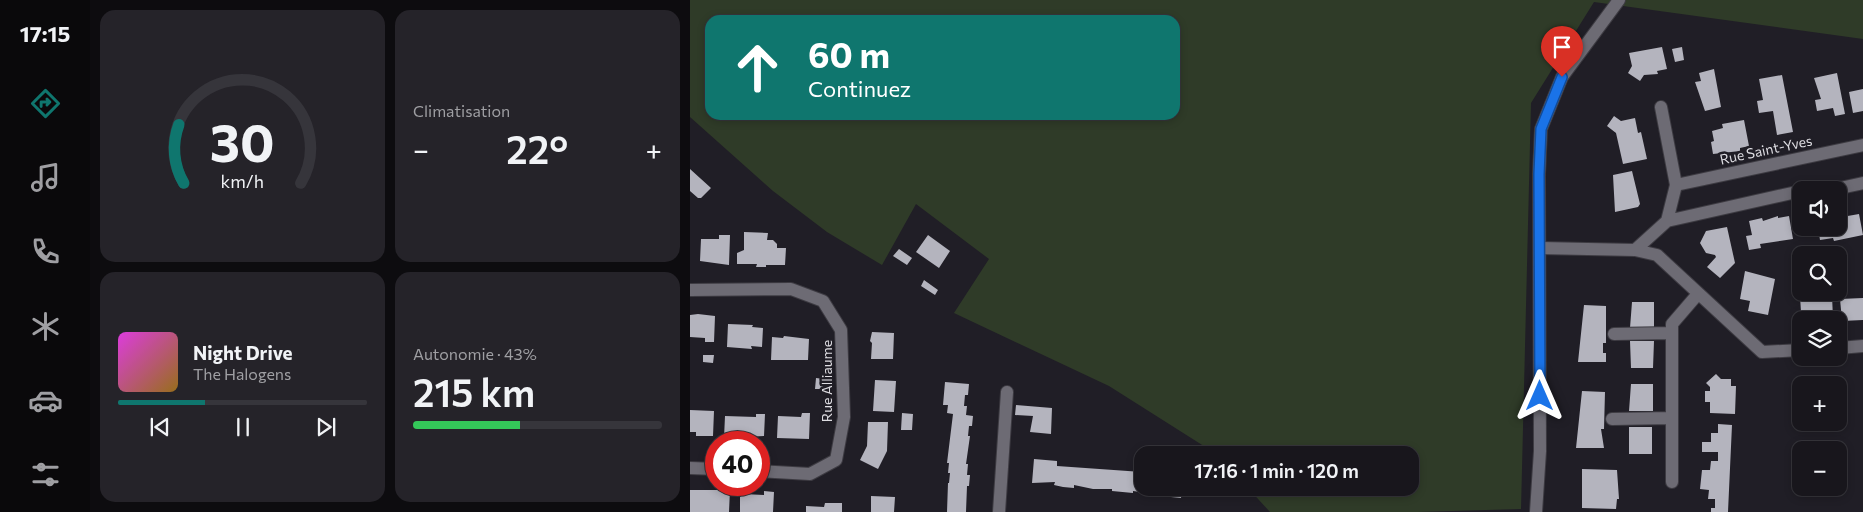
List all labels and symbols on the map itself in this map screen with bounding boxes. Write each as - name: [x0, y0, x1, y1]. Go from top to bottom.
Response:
- pin: [1541, 26, 1583, 77]
- street label: Rue Saint-Yves: [1718, 131, 1814, 168]
- street label: Rue Alliaume: [818, 340, 835, 422]
- position arrow: [1513, 369, 1565, 421]
- speed limit sign: 40: [705, 431, 770, 496]

